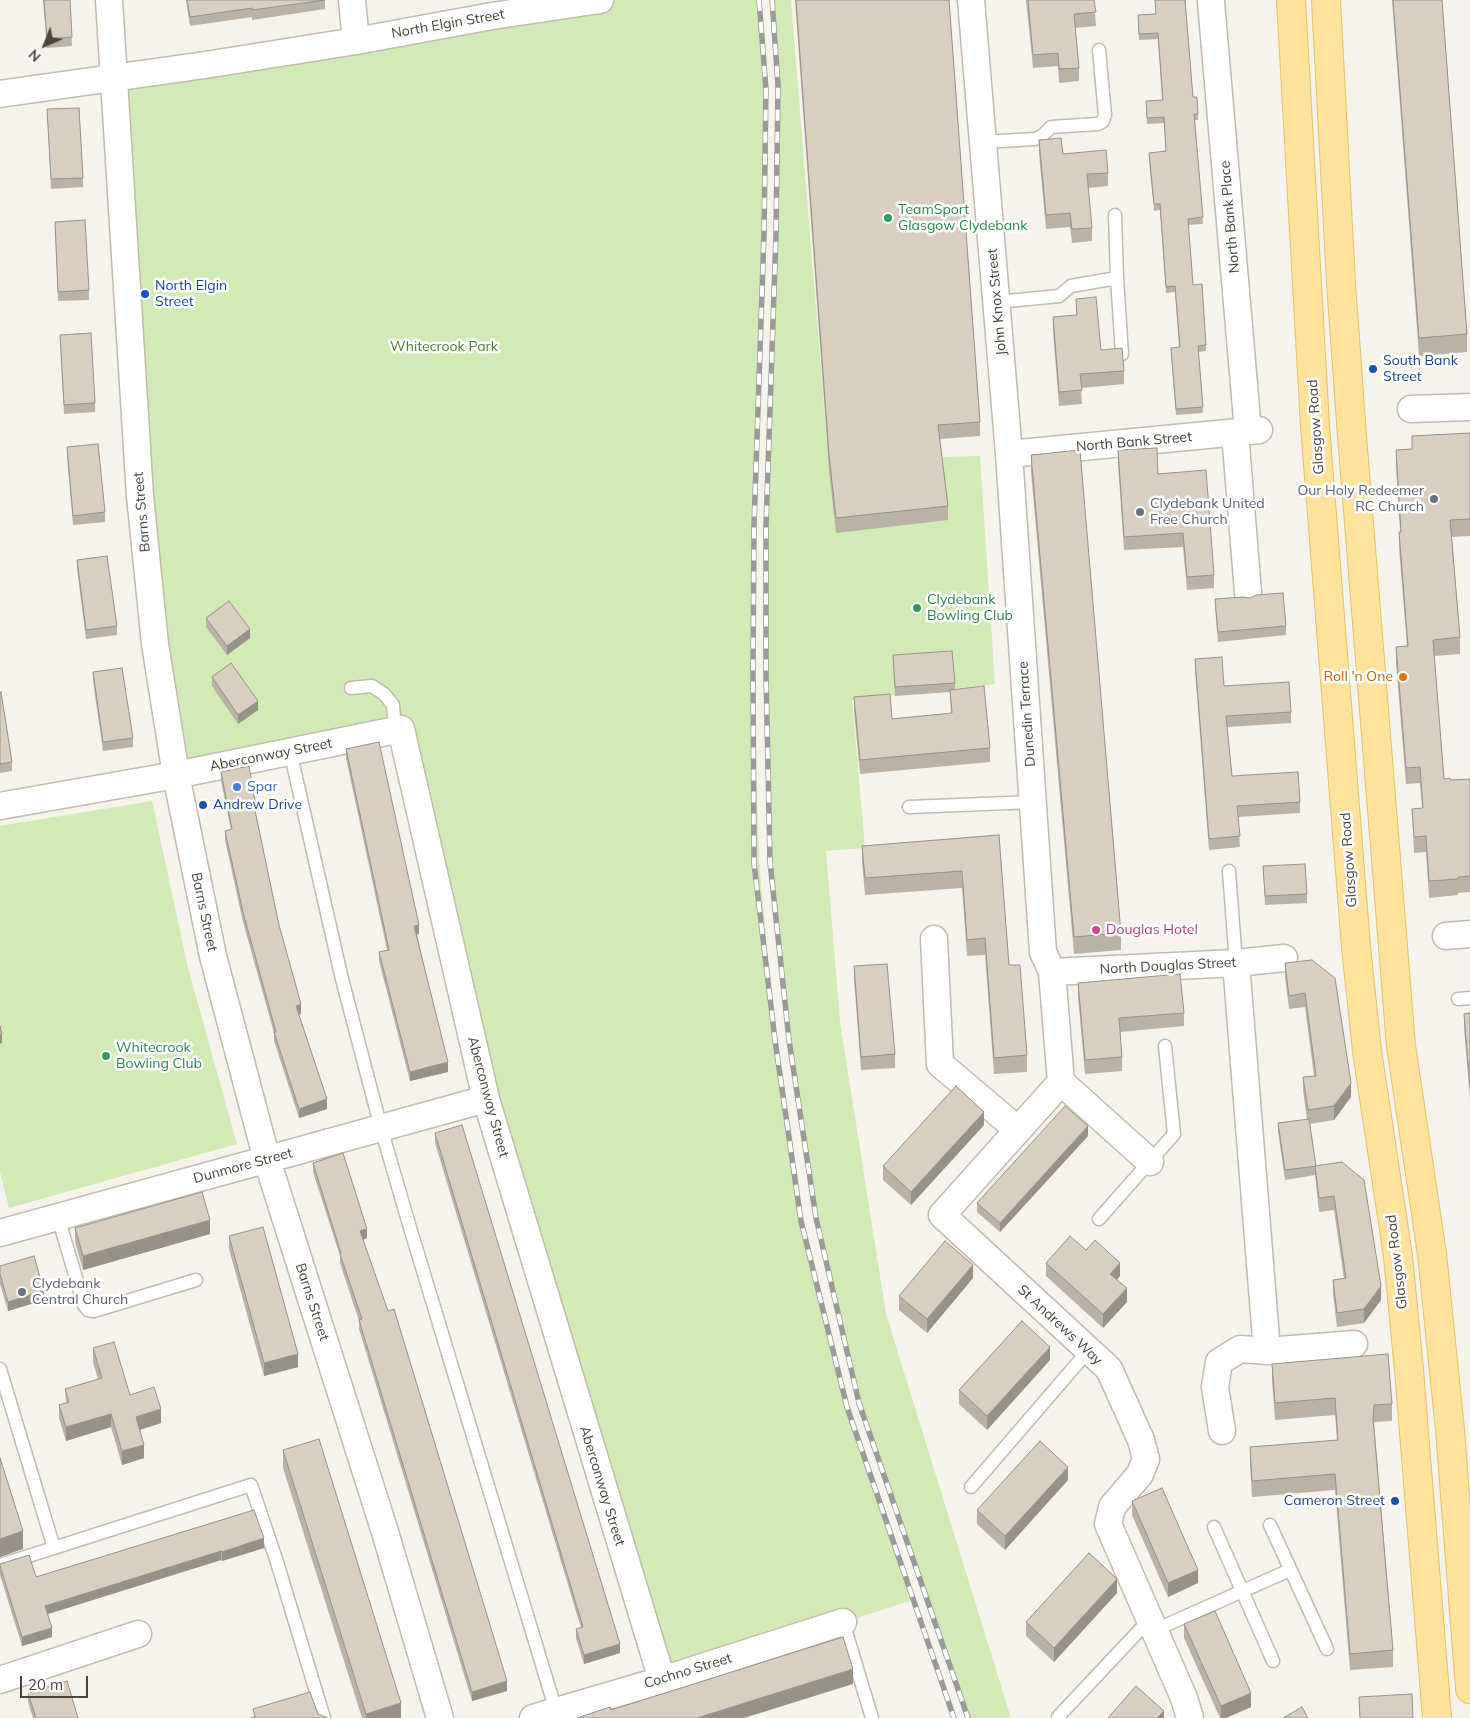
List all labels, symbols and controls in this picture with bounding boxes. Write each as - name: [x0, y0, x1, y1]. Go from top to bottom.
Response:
- street label: North Elgin Street: [390, 6, 506, 42]
- north arrow: [20, 20, 70, 70]
- text: N: [25, 46, 45, 66]
- street label: North Bank Place: [1217, 160, 1243, 274]
- place label: TeamSport Glasgow Clydebank: [898, 202, 1028, 234]
- marker: TeamSport Glasgow Clydebank: [882, 212, 894, 224]
- street label: John Knox Street: [984, 248, 1010, 356]
- place label: North Elgin Street: [155, 278, 227, 310]
- marker: North Elgin Street: [139, 288, 151, 300]
- park label: Whitecrook Park: [390, 339, 498, 355]
- place label: South Bank Street: [1383, 353, 1458, 386]
- marker: South Bank Street: [1367, 363, 1379, 375]
- street label: Glasgow Road: [1304, 379, 1328, 475]
- street label: North Bank Street: [1075, 429, 1193, 455]
- street label: Barns Street: [130, 471, 154, 553]
- place label: Our Holy Redeemer RC Church: [1297, 483, 1424, 516]
- marker: Our Holy Redeemer RC Church: [1428, 493, 1440, 505]
- place label: Clydebank United Free Church: [1150, 496, 1265, 528]
- marker: Clydebank United Free Church: [1134, 506, 1146, 518]
- place label: Clydebank Bowling Club: [927, 592, 1013, 624]
- marker: Clydebank Bowling Club: [911, 602, 923, 614]
- street label: Dunedin Terrace: [1015, 661, 1039, 767]
- place label: Roll 'n One: [1324, 669, 1393, 685]
- marker: Roll 'n One: [1397, 671, 1409, 683]
- street label: Aberconway Street: [208, 735, 334, 775]
- place label: Spar: [247, 779, 278, 795]
- marker: Spar: [231, 781, 243, 793]
- place label: Andrew Drive: [213, 797, 302, 813]
- marker: Andrew Drive: [197, 799, 209, 811]
- street label: Glasgow Road: [1337, 812, 1361, 908]
- street label: Barns Street: [187, 871, 221, 953]
- place label: Douglas Hotel: [1106, 922, 1198, 938]
- marker: Douglas Hotel: [1090, 924, 1102, 936]
- street label: North Douglas Street: [1099, 954, 1237, 978]
- street label: Aberconway Street: [464, 1035, 512, 1159]
- place label: Whitecrook Bowling Club: [116, 1040, 202, 1072]
- marker: Whitecrook Bowling Club: [100, 1050, 112, 1062]
- street label: Dunmore Street: [192, 1145, 294, 1187]
- street label: Glasgow Road: [1383, 1214, 1411, 1310]
- street label: Barns Street: [292, 1261, 332, 1343]
- place label: Clydebank Central Church: [32, 1276, 128, 1308]
- street label: St Andrews Way: [1014, 1281, 1106, 1369]
- marker: Clydebank Central Church: [16, 1286, 28, 1298]
- street label: Aberconway Street: [576, 1424, 628, 1548]
- place label: Cameron Street: [1284, 1493, 1385, 1509]
- marker: Cameron Street: [1389, 1495, 1401, 1507]
- street label: Cochno Street: [642, 1650, 734, 1692]
- scale bar: [22, 1666, 90, 1698]
- text: 20 m: [28, 1675, 63, 1694]

